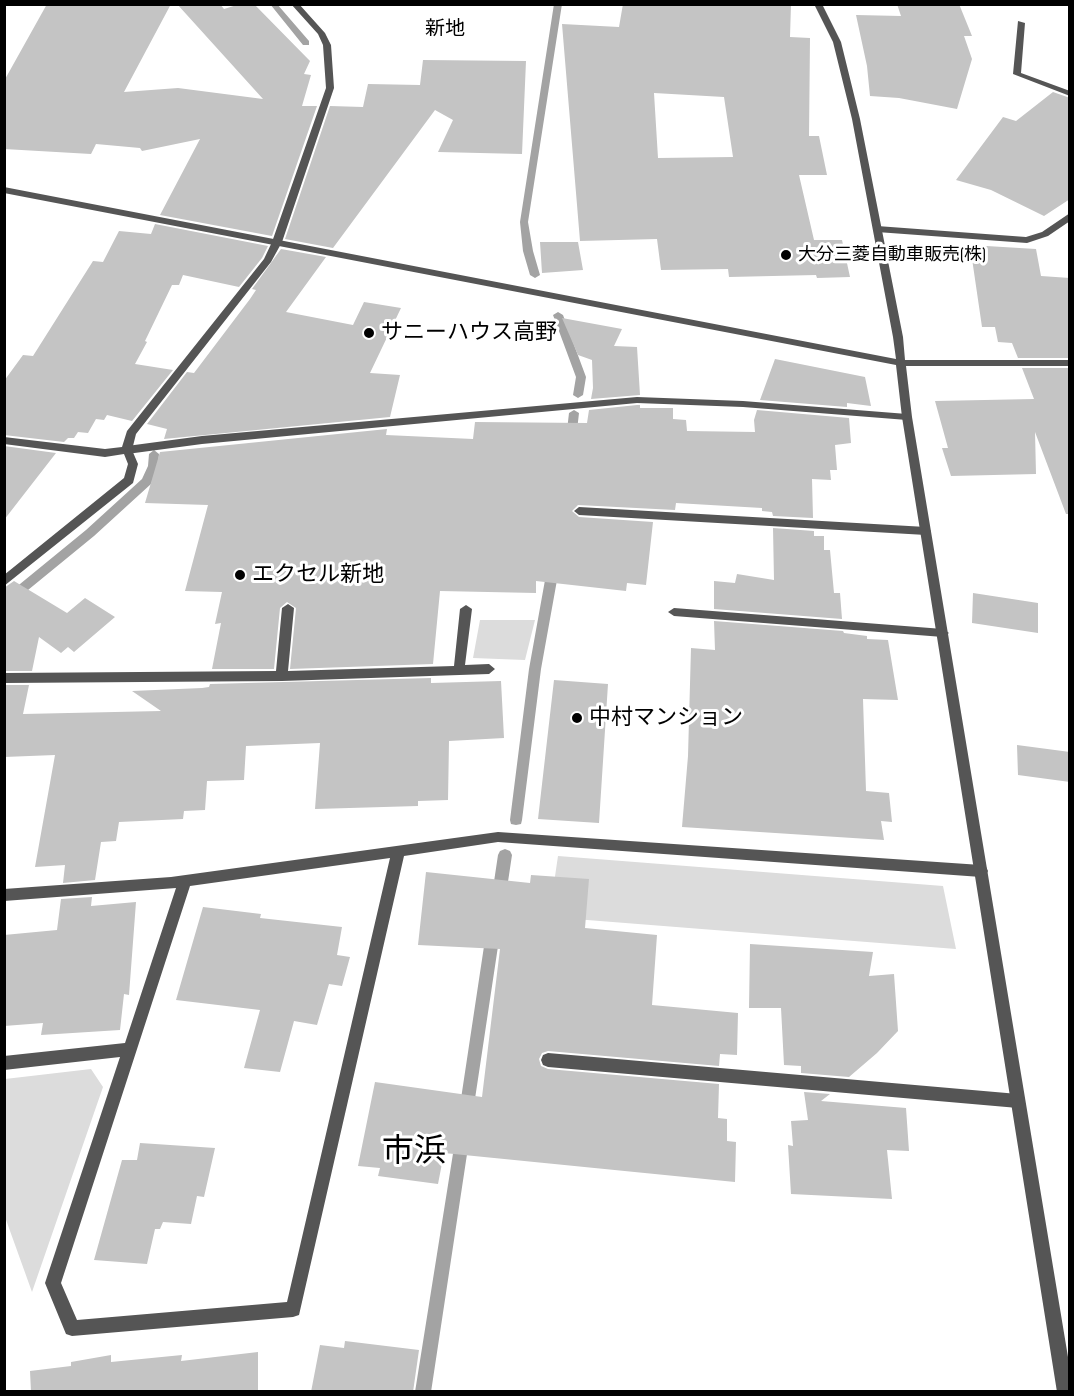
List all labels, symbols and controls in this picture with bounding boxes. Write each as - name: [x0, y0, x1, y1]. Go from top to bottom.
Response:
- district label: 新地: [425, 18, 465, 42]
- place label: 大分三菱自動車販売(株): [798, 244, 986, 266]
- marker: 大分三菱自動車販売(株): [779, 248, 793, 262]
- place label: サニーハウス高野: [381, 320, 557, 346]
- marker: サニーハウス高野: [362, 326, 376, 340]
- place label: エクセル新地: [252, 562, 384, 588]
- marker: エクセル新地: [233, 568, 247, 582]
- place label: 中村マンション: [589, 705, 743, 731]
- marker: 中村マンション: [570, 711, 584, 725]
- district label: 市浜: [382, 1134, 446, 1172]

